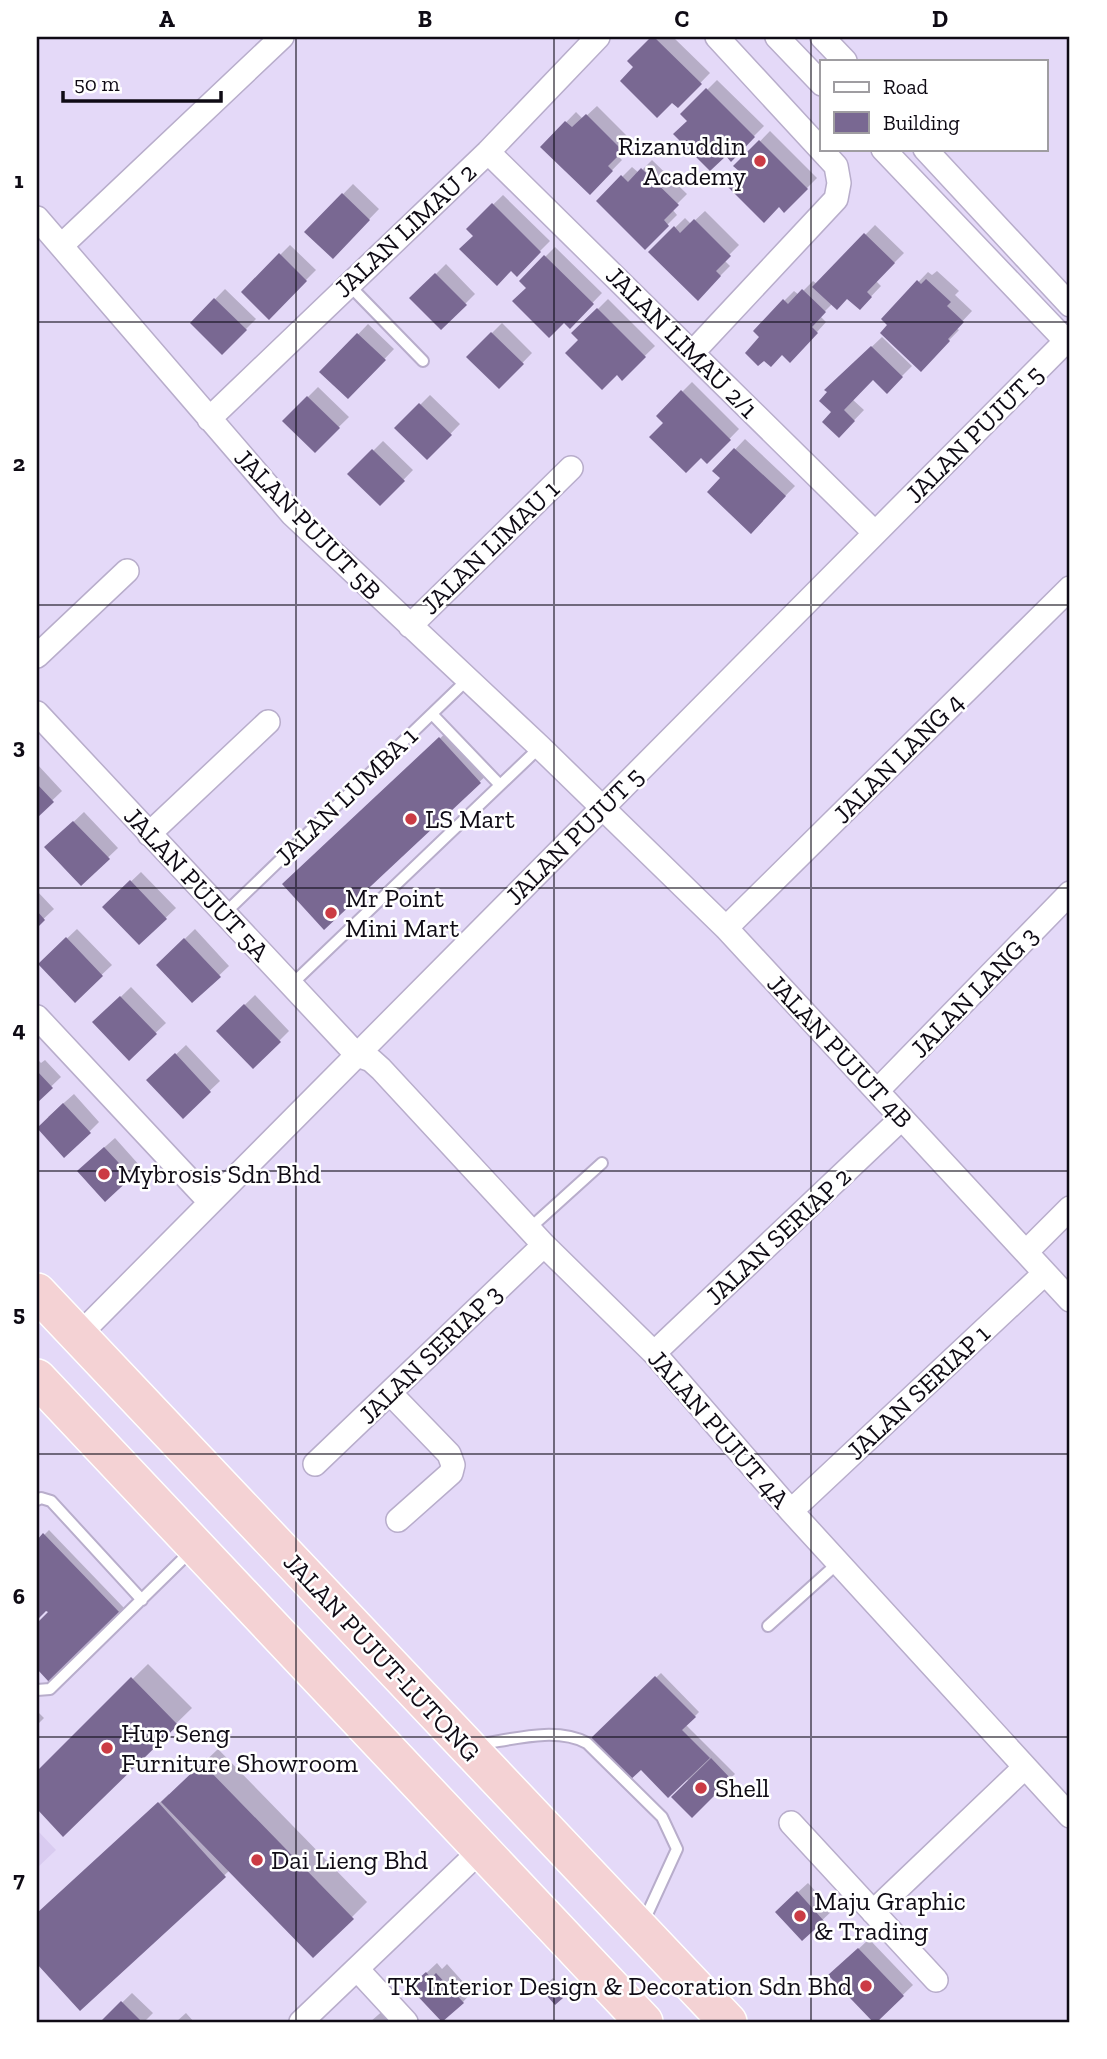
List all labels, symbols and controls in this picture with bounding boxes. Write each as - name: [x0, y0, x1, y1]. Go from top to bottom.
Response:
- text: A: [159, 5, 175, 33]
- text: B: [418, 5, 432, 33]
- text: C: [675, 5, 689, 33]
- text: D: [932, 5, 948, 33]
- scale bar: [63, 60, 220, 104]
- legend: [820, 60, 1048, 150]
- text: 50 m: [74, 71, 120, 96]
- text: Road: [883, 74, 929, 99]
- text: Building: [883, 110, 960, 135]
- place label: Rizanuddin Academy: [618, 130, 747, 192]
- marker: Rizanuddin Academy: [752, 153, 768, 169]
- street label: JALAN LIMAU 2: [327, 156, 483, 304]
- text: 1: [14, 166, 24, 194]
- street label: JALAN LIMAU 2/1: [599, 259, 765, 425]
- street label: JALAN PUJUT 5: [898, 358, 1050, 510]
- street label: JALAN PUJUT 5B: [228, 442, 388, 606]
- text: 2: [13, 449, 25, 477]
- street label: JALAN LIMAU 1: [414, 473, 566, 621]
- street label: JALAN LANG 4: [826, 686, 970, 830]
- street label: JALAN LUMBA 1: [268, 720, 424, 872]
- text: 3: [13, 732, 25, 760]
- street label: JALAN PUJUT 5: [498, 760, 650, 912]
- street label: JALAN PUJUT 5A: [117, 800, 277, 969]
- place label: LS Mart: [425, 803, 515, 835]
- marker: LS Mart: [403, 811, 419, 827]
- place label: Mr Point Mini Mart: [345, 882, 459, 944]
- marker: Mr Point Mini Mart: [323, 905, 339, 921]
- street label: JALAN LANG 3: [903, 920, 1045, 1064]
- street label: JALAN PUJUT 4B: [761, 967, 919, 1135]
- text: 4: [12, 1015, 26, 1043]
- place label: Mybrosis Sdn Bhd: [118, 1158, 321, 1190]
- street label: JALAN SERIAP 2: [698, 1160, 858, 1312]
- marker: Mybrosis Sdn Bhd: [96, 1166, 112, 1182]
- street label: JALAN SERIAP 3: [352, 1277, 508, 1431]
- text: 5: [13, 1299, 25, 1327]
- street label: JALAN SERIAP 1: [840, 1317, 996, 1467]
- street label: JALAN PUJUT 4A: [641, 1343, 797, 1516]
- street label: JALAN PUJUT-LUTONG: [277, 1546, 487, 1768]
- text: 6: [13, 1582, 25, 1610]
- place label: Hup Seng Furniture Showroom: [121, 1717, 358, 1779]
- marker: Hup Seng Furniture Showroom: [99, 1740, 115, 1756]
- place label: Shell: [715, 1772, 770, 1804]
- marker: Shell: [693, 1780, 709, 1796]
- place label: Dai Lieng Bhd: [271, 1844, 428, 1876]
- marker: Dai Lieng Bhd: [249, 1852, 265, 1868]
- text: 7: [13, 1865, 25, 1893]
- place label: Maju Graphic & Trading: [814, 1885, 966, 1947]
- marker: Maju Graphic & Trading: [792, 1908, 808, 1924]
- place label: TK Interior Design & Decoration Sdn Bhd: [388, 1970, 852, 2002]
- marker: TK Interior Design & Decoration Sdn Bhd: [858, 1978, 874, 1994]

